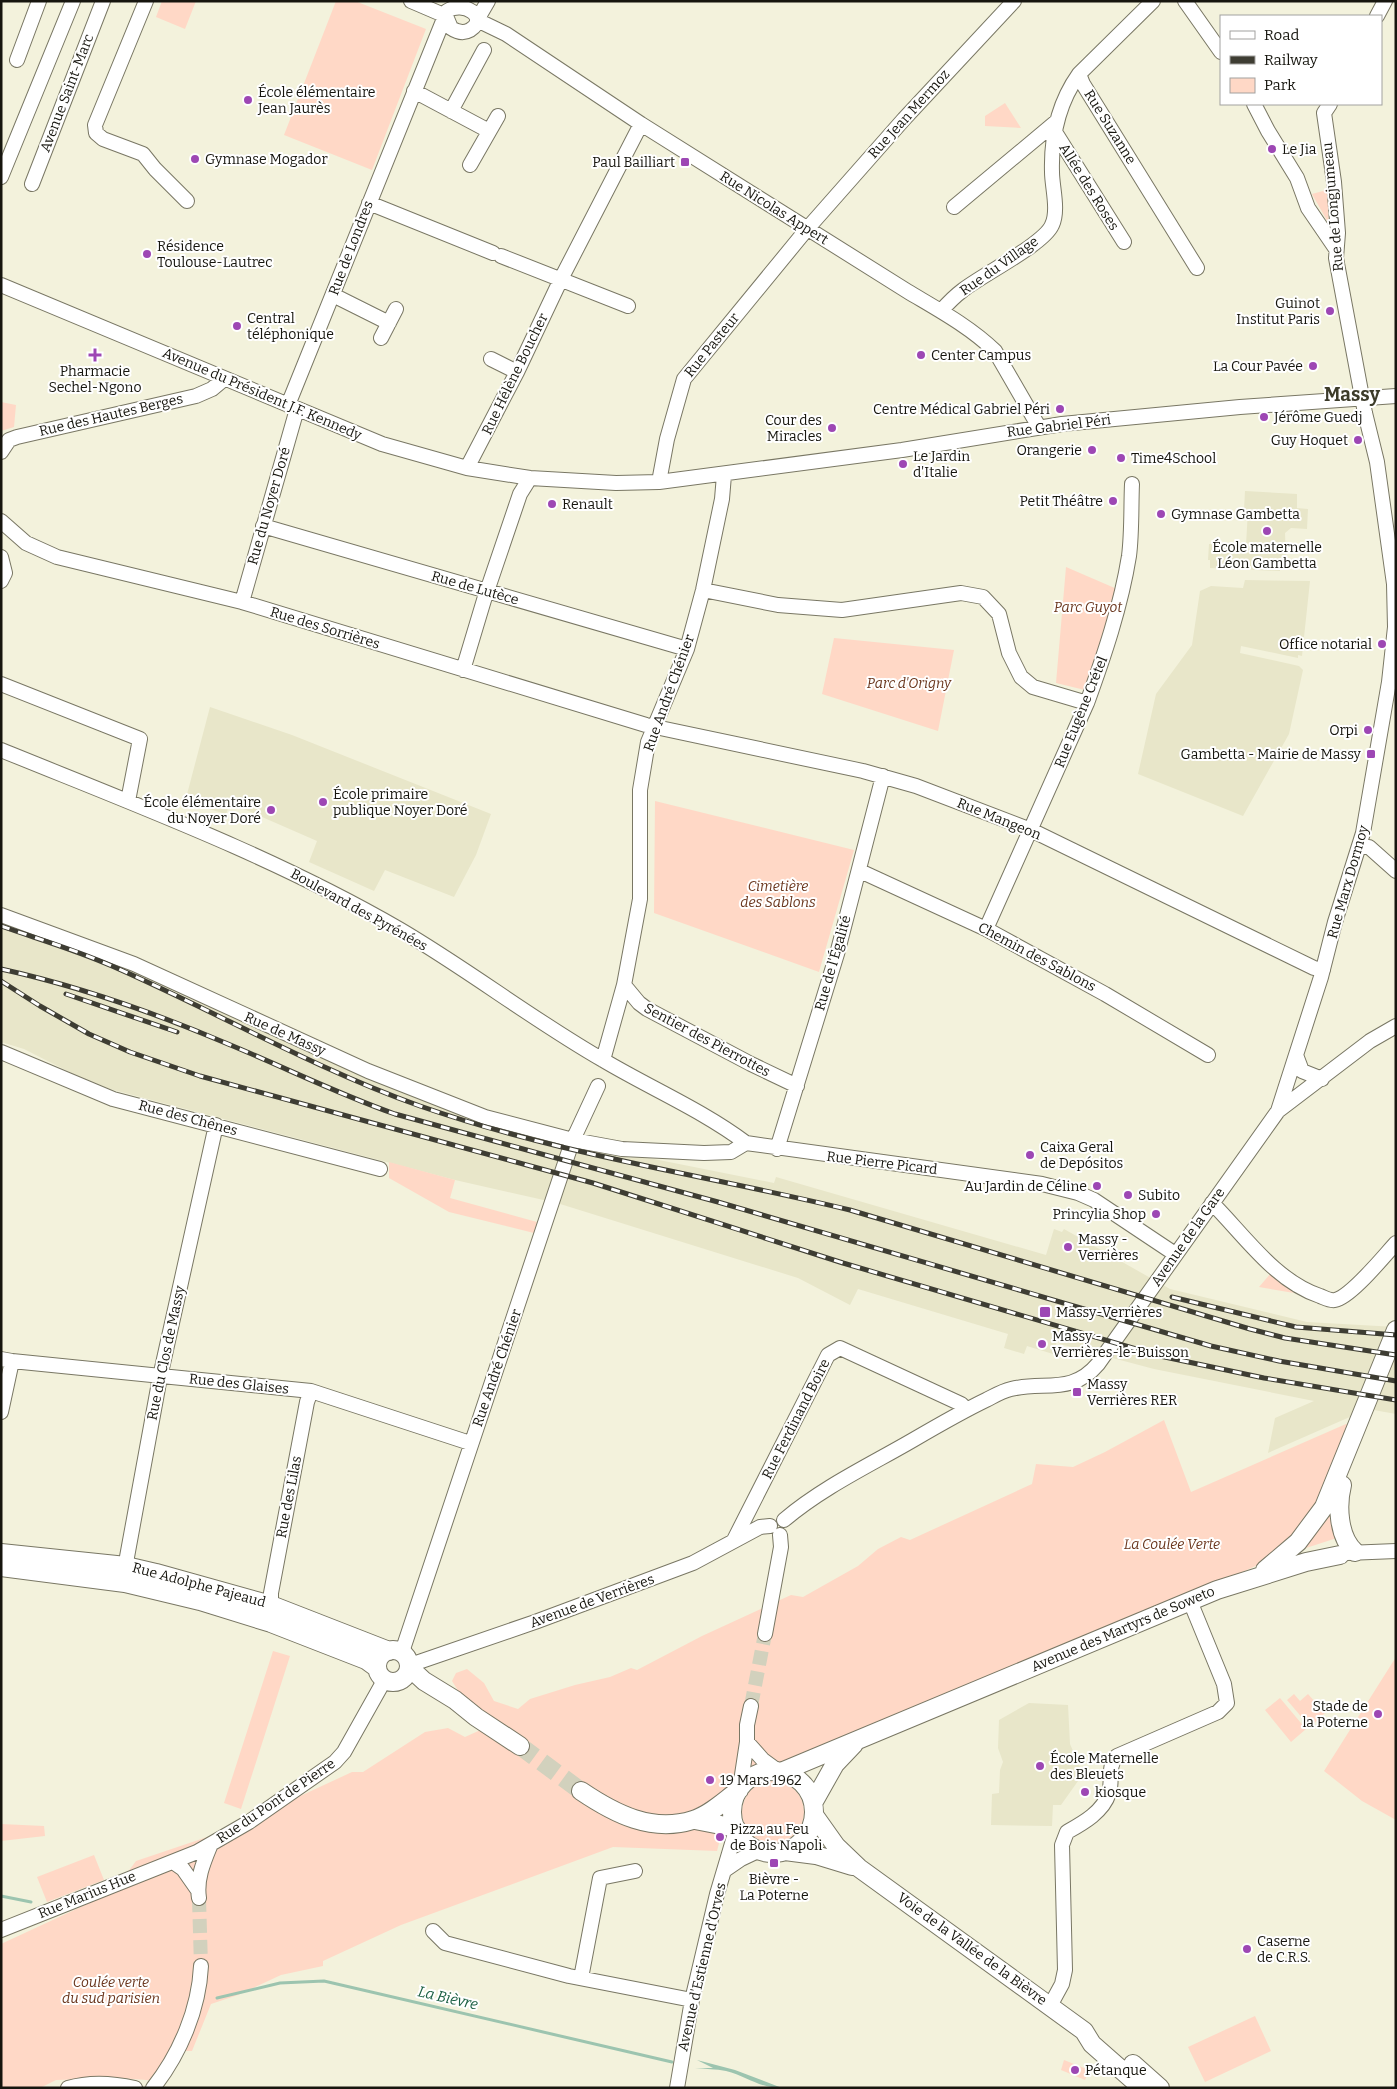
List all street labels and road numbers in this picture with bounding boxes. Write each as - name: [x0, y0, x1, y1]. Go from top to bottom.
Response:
- street label: Avenue Saint-Marc: [37, 32, 97, 154]
- street label: Rue Jean Mermoz: [865, 66, 953, 162]
- street label: Rue Suzanne: [1080, 87, 1140, 167]
- street label: Allée des Roses: [1055, 140, 1123, 234]
- street label: Rue de Longjumeau: [1319, 141, 1347, 272]
- street label: Rue Nicolas Appert: [717, 168, 831, 248]
- street label: Rue de Londres: [325, 198, 377, 298]
- street label: Rue du Village: [956, 233, 1042, 299]
- street label: Rue Pasteur: [681, 309, 743, 381]
- street label: Rue Hélène Boucher: [478, 311, 552, 437]
- street label: Avenue du Président J.F. Kennedy: [160, 344, 365, 444]
- street label: Rue des Hautes Berges: [37, 390, 185, 440]
- street label: Rue Gabriel Péri: [1006, 411, 1112, 441]
- street label: Rue du Noyer Doré: [244, 445, 294, 567]
- street label: Rue de Lutèce: [429, 567, 521, 609]
- street label: Rue des Sorrières: [268, 603, 382, 653]
- street label: Rue André Chénier: [640, 632, 698, 754]
- street label: Rue Eugène Crétel: [1051, 654, 1111, 770]
- street label: Rue Mangeon: [955, 794, 1044, 844]
- street label: Rue Marx Dormoy: [1324, 823, 1372, 941]
- street label: Boulevard des Pyrénées: [287, 865, 431, 955]
- street label: Rue de l'Égalité: [810, 913, 855, 1013]
- street label: Chemin des Sablons: [975, 919, 1099, 995]
- street label: Sentier des Pierrottes: [641, 1000, 773, 1080]
- street label: Rue de Massy: [242, 1008, 329, 1060]
- street label: Rue des Chênes: [137, 1097, 239, 1139]
- street label: Rue Pierre Picard: [826, 1148, 938, 1178]
- street label: Avenue de la Gare: [1148, 1184, 1228, 1290]
- street label: Rue du Clos de Massy: [143, 1284, 189, 1422]
- street label: Rue André Chénier: [469, 1307, 525, 1429]
- street label: Rue Ferdinand Boire: [758, 1356, 834, 1482]
- street label: Rue des Glaises: [188, 1370, 290, 1398]
- street label: Rue des Lilas: [273, 1454, 305, 1540]
- street label: Rue Adolphe Pajeaud: [130, 1559, 268, 1611]
- street label: Avenue de Verrières: [527, 1571, 657, 1631]
- street label: Avenue des Martyrs de Soweto: [1029, 1583, 1217, 1675]
- street label: Rue du Pont de Pierre: [214, 1755, 338, 1847]
- street label: Rue Marius Hue: [36, 1868, 138, 1922]
- street label: Avenue d'Estienne d'Orves: [674, 1881, 730, 2053]
- street label: Voie de la Vallée de la Bièvre: [894, 1889, 1050, 2009]

